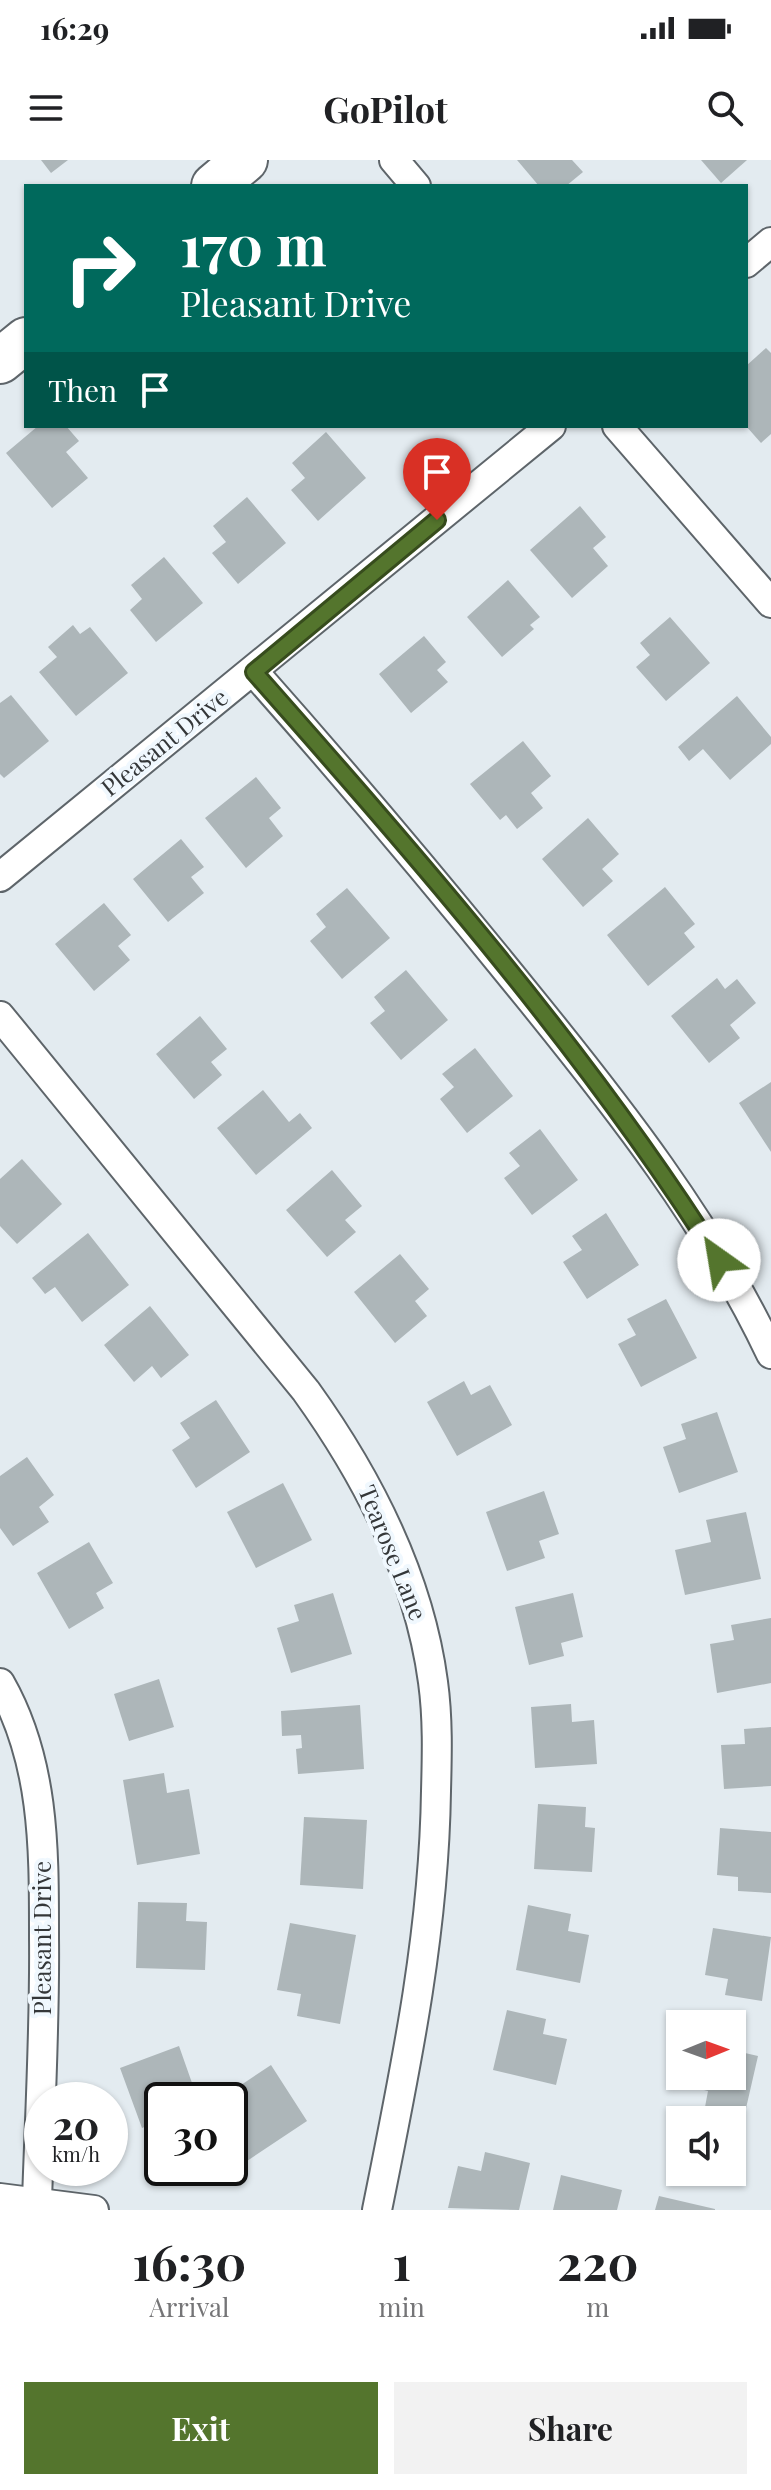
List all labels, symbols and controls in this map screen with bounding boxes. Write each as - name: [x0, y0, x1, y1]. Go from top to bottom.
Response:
- text: 16:29: [40, 8, 109, 48]
- text: GoPilot: [323, 84, 448, 132]
- icon: menu: [24, 86, 68, 130]
- icon: search: [703, 86, 747, 130]
- text: 170 m: [180, 206, 327, 281]
- icon: right: [48, 216, 152, 320]
- text: Pleasant Drive: [180, 278, 412, 326]
- icon: arrive: [133, 368, 177, 412]
- text: Then: [48, 370, 117, 410]
- pin: [403, 438, 471, 520]
- icon: arrive: [415, 450, 459, 494]
- street label: Pleasant Drive: [94, 680, 234, 802]
- position arrow: [677, 1218, 761, 1302]
- street label: Tearose Lane: [352, 1480, 435, 1624]
- street label: Pleasant Drive: [25, 1861, 57, 2015]
- north arrow: [666, 2010, 746, 2090]
- map controls: [666, 2010, 746, 2186]
- speed limit sign: 30: [144, 2082, 248, 2186]
- text: 20: [53, 2097, 99, 2150]
- button: sound: [666, 2106, 746, 2186]
- text: km/h: [52, 2140, 100, 2167]
- text: 16:30: [132, 2229, 246, 2293]
- text: 1: [393, 2229, 411, 2293]
- text: 220: [557, 2229, 638, 2293]
- text: Arrival: [149, 2289, 229, 2324]
- text: min: [379, 2289, 425, 2324]
- text: m: [586, 2289, 609, 2324]
- button: Exit: [24, 2382, 378, 2474]
- button: Share: [394, 2382, 747, 2474]

